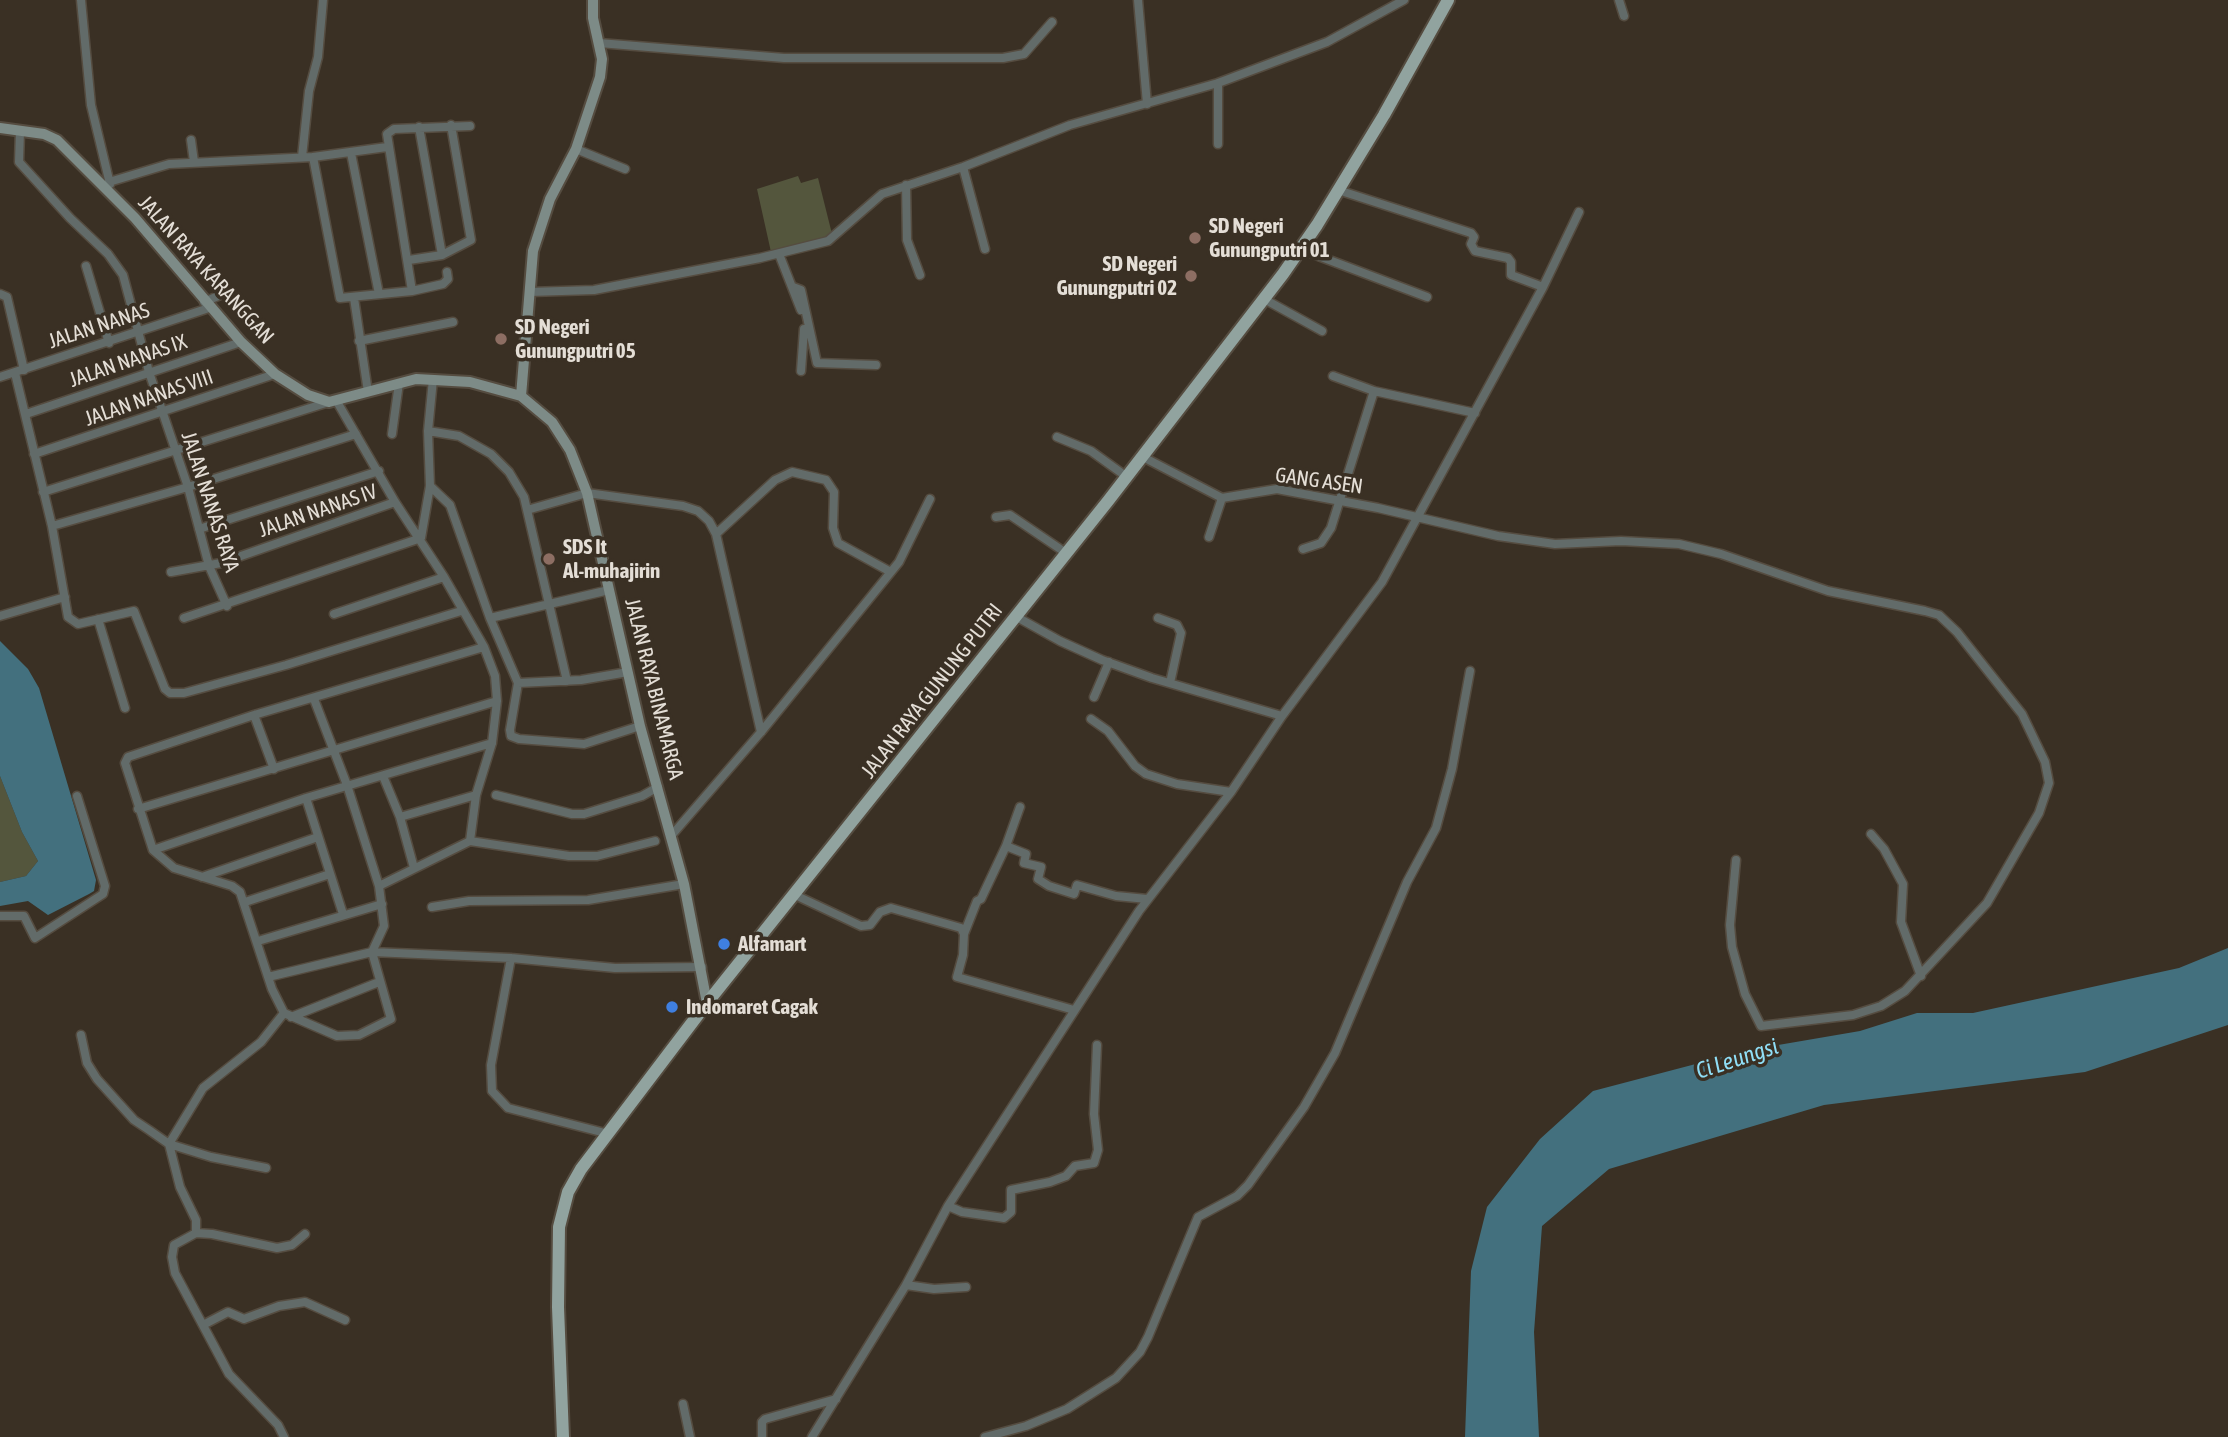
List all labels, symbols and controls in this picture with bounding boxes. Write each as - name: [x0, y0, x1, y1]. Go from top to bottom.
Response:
- street label: JALAN RAYA KARANGGAN: [133, 191, 279, 349]
- place label: SD Negeri Gunungputri 01: [1209, 213, 1330, 263]
- marker: SD Negeri Gunungputri 01: [1187, 230, 1203, 246]
- place label: SD Negeri Gunungputri 02: [1056, 251, 1177, 301]
- marker: SD Negeri Gunungputri 02: [1183, 268, 1199, 284]
- street label: JALAN NANAS: [45, 298, 153, 354]
- place label: SD Negeri Gunungputri 05: [515, 314, 636, 364]
- street label: JALAN NANAS IX: [66, 329, 190, 393]
- marker: SD Negeri Gunungputri 05: [493, 331, 509, 347]
- street label: JALAN NANAS VIII: [81, 364, 217, 432]
- street label: JALAN NANAS RAYA: [175, 429, 245, 575]
- street label: GANG ASEN: [1274, 462, 1364, 500]
- street label: JALAN NANAS IV: [256, 479, 380, 543]
- place label: SDS It Al-muhajirin: [563, 534, 660, 584]
- marker: SDS It Al-muhajirin: [541, 551, 557, 567]
- street label: JALAN RAYA BINAMARGA: [619, 596, 689, 782]
- street label: JALAN RAYA GUNUNG PUTRI: [856, 599, 1008, 783]
- place label: Alfamart: [738, 931, 806, 957]
- marker: Alfamart: [716, 936, 732, 952]
- place label: Indomaret Cagak: [686, 994, 818, 1020]
- marker: Indomaret Cagak: [664, 999, 680, 1015]
- water label: Ci Leungsi: [1692, 1033, 1782, 1085]

